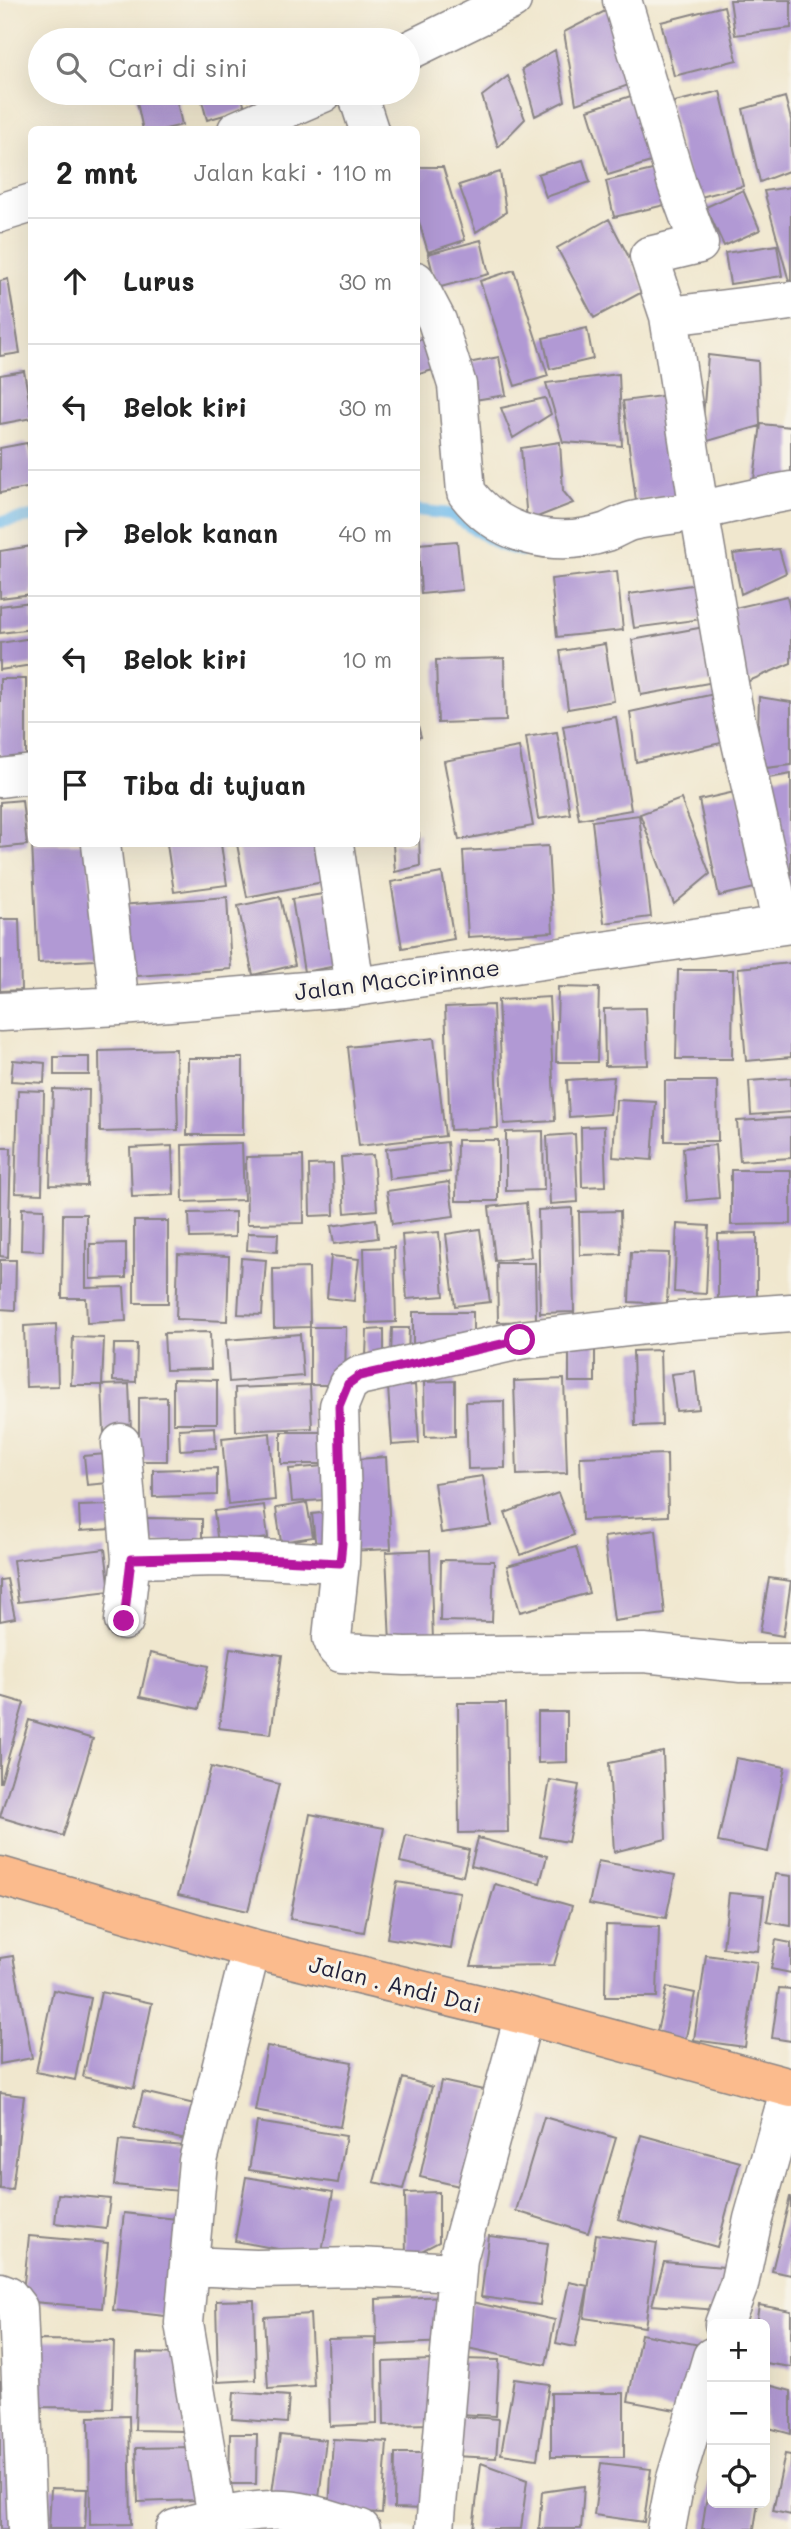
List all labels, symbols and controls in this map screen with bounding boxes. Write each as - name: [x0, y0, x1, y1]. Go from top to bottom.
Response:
- search box: [28, 28, 420, 105]
- icon: search: [52, 48, 90, 86]
- text: Cari di sini: [108, 50, 248, 84]
- text: 2 mnt: [56, 152, 138, 192]
- text: Jalan kaki · 110 m: [194, 157, 392, 187]
- icon: ahead: [56, 262, 94, 300]
- text: Lurus: [123, 264, 195, 298]
- text: 30 m: [339, 266, 392, 296]
- icon: left: [56, 388, 94, 426]
- text: Belok kiri: [123, 390, 247, 424]
- text: 30 m: [339, 392, 392, 422]
- icon: right: [56, 514, 94, 552]
- text: Belok kanan: [123, 516, 278, 550]
- text: 40 m: [339, 518, 392, 548]
- icon: left: [56, 640, 94, 678]
- text: Belok kiri: [123, 642, 247, 676]
- text: 10 m: [342, 644, 392, 674]
- icon: arrive: [56, 766, 94, 804]
- text: Tiba di tujuan: [123, 768, 306, 802]
- street label: Jalan Maccirinnae: [293, 952, 501, 1006]
- route start: [504, 1324, 535, 1355]
- route end: [108, 1605, 139, 1636]
- street label: Jalan . Andi Dai: [306, 1948, 484, 2020]
- map controls: [707, 2319, 770, 2508]
- button: +: [707, 2319, 770, 2382]
- button: −: [707, 2382, 770, 2445]
- button: locate: [707, 2445, 770, 2508]

